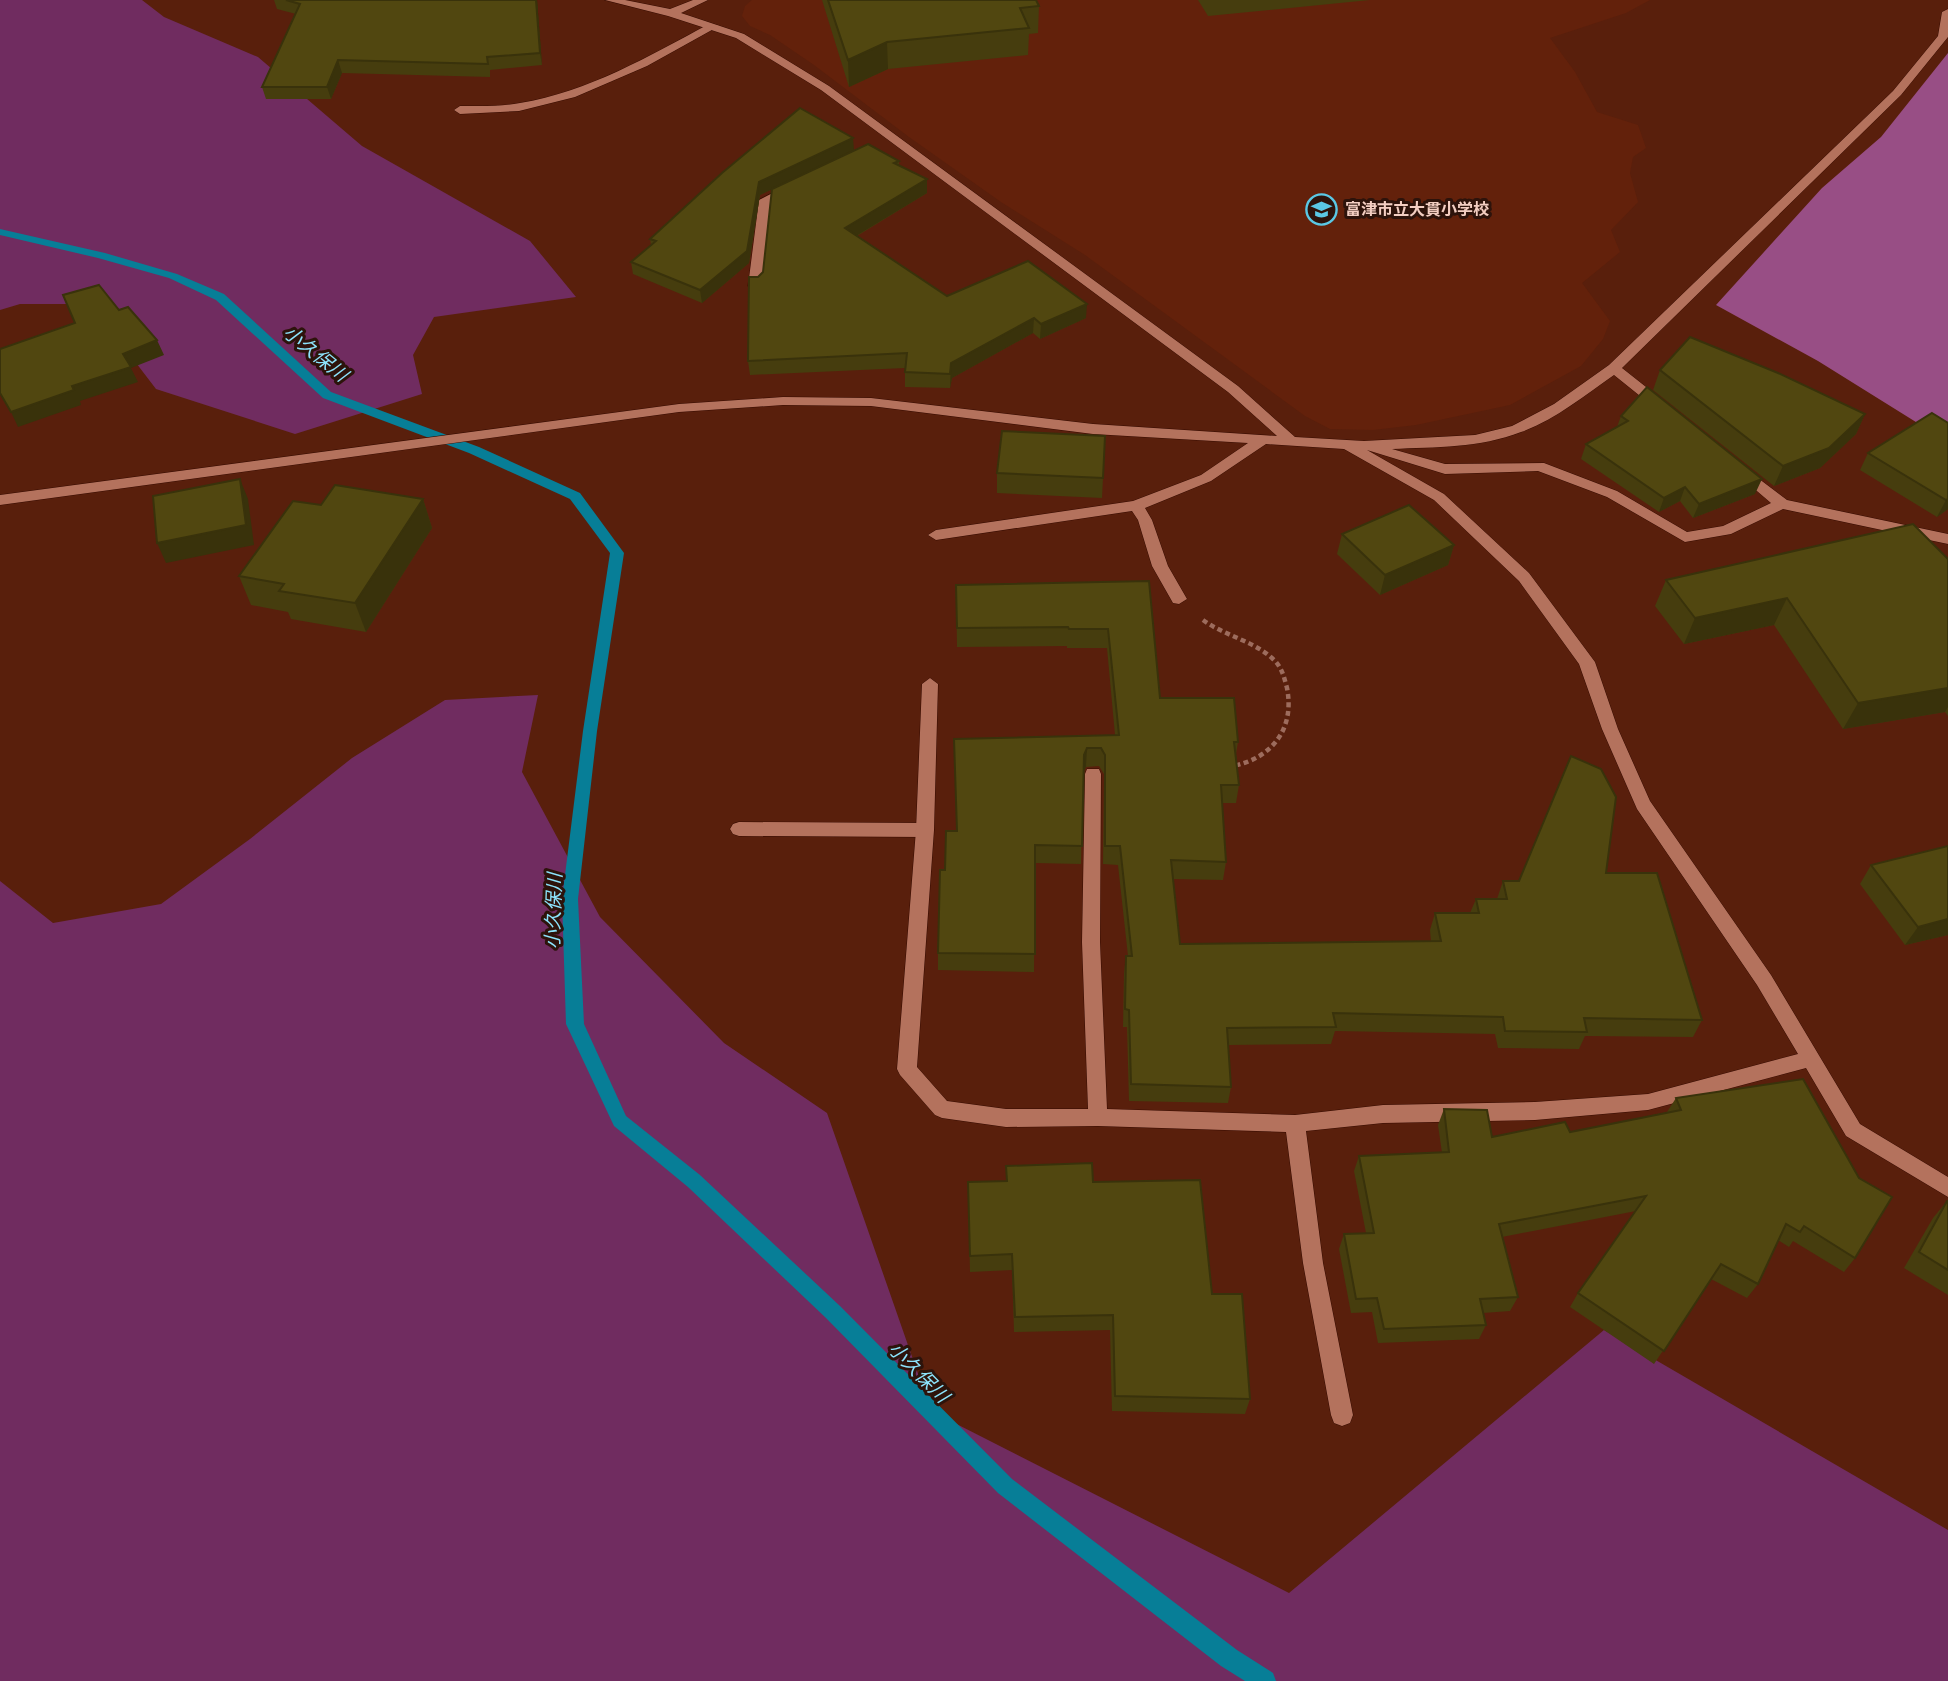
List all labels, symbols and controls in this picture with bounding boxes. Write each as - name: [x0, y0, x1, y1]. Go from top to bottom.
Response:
- school or university icon: 富津市立大貫小学校: [1305, 192, 1339, 226]
- place label: 富津市立大貫小学校: [1345, 199, 1489, 221]
- water label: 小久保川: [278, 320, 355, 389]
- water label: 小久保川: [540, 871, 568, 949]
- water label: 小久保川: [882, 1337, 956, 1410]

